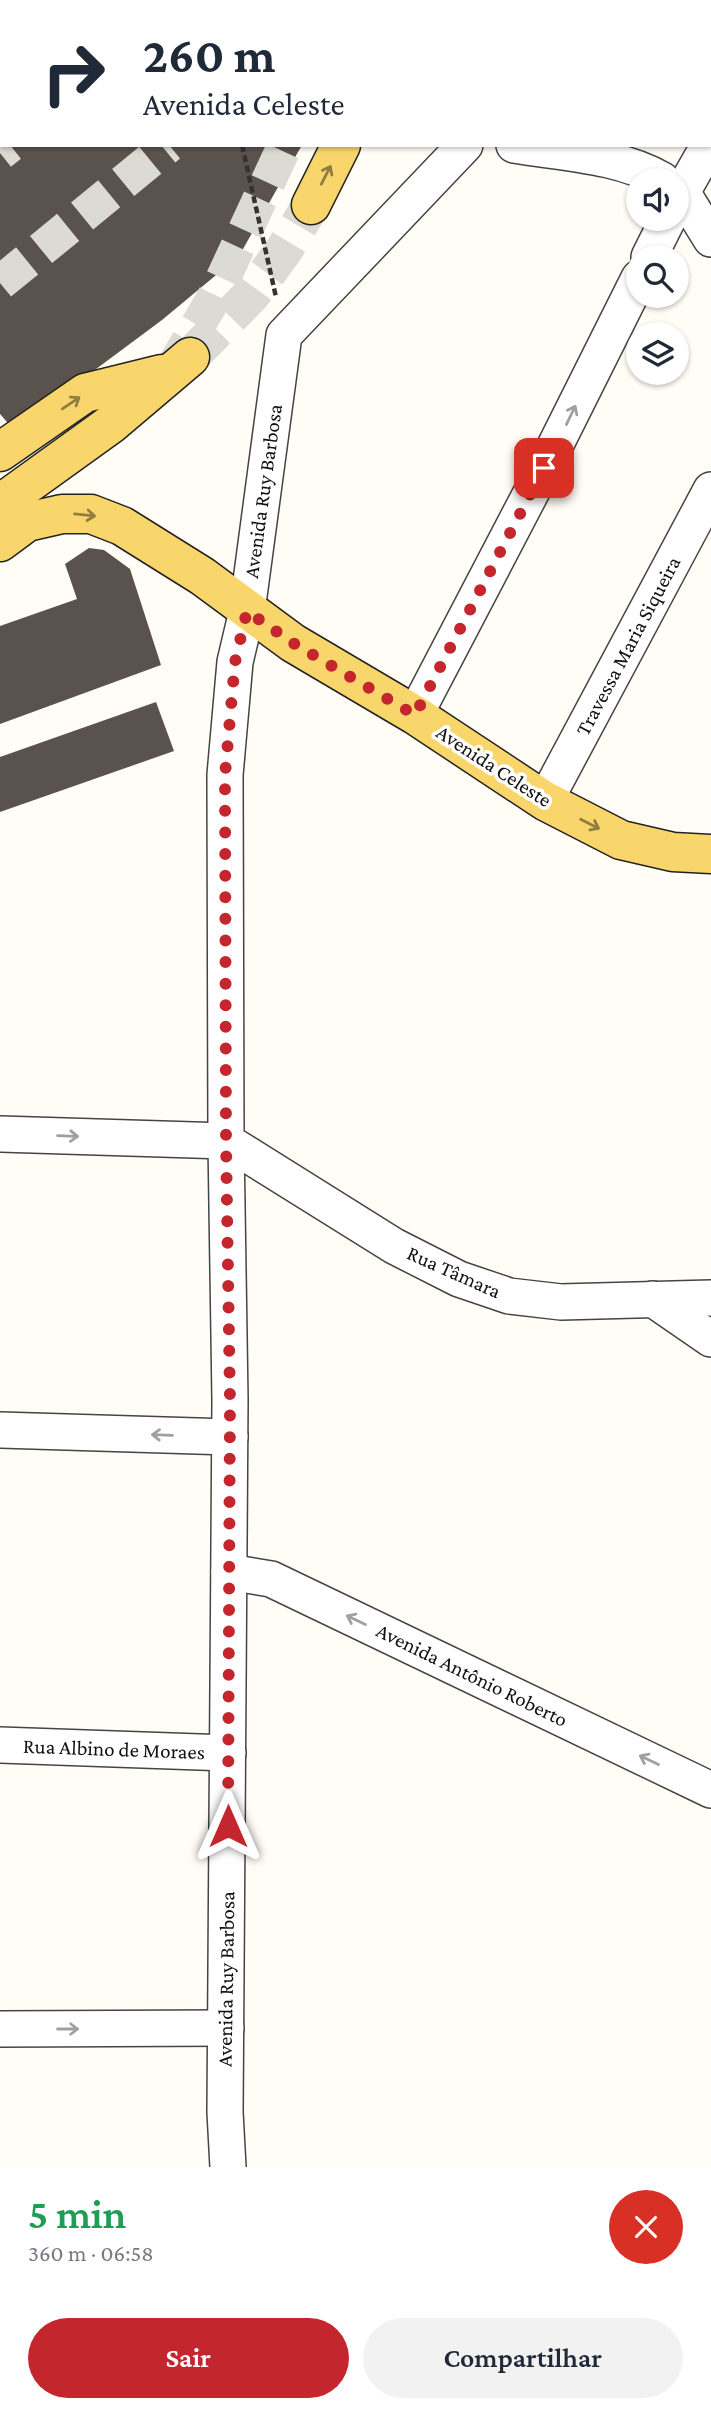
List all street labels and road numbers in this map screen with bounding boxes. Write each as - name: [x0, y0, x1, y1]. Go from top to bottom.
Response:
- street label: Avenida Ruy Barbosa: [239, 402, 287, 580]
- street label: Travessa Maria Siqueira: [571, 552, 686, 740]
- street label: Avenida Celeste: [432, 720, 556, 812]
- street label: Rua Tâmara: [403, 1241, 505, 1303]
- street label: Avenida Antônio Roberto: [372, 1618, 572, 1732]
- street label: Rua Albino de Moraes: [23, 1734, 205, 1764]
- street label: Avenida Ruy Barbosa: [212, 1891, 240, 2067]

